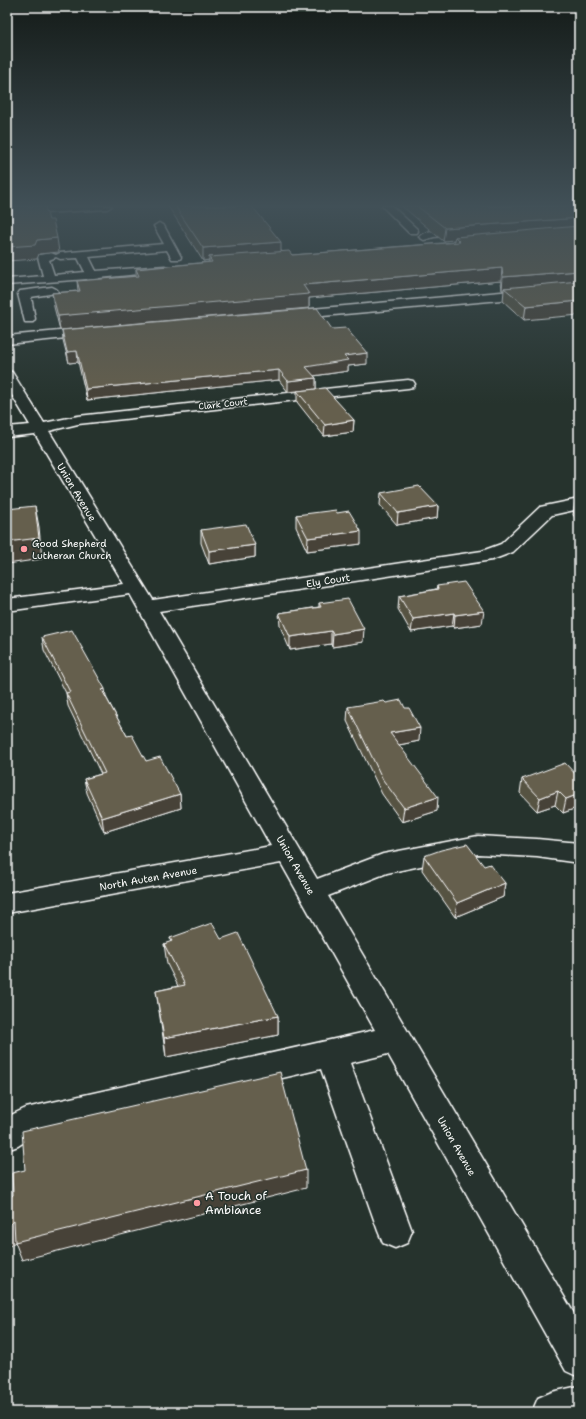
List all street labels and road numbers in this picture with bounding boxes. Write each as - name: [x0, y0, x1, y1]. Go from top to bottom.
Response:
- street label: Clark Court: [198, 395, 248, 413]
- street label: Union Avenue: [54, 461, 99, 524]
- street label: Ely Court: [305, 571, 351, 590]
- street label: Union Avenue: [273, 833, 318, 897]
- street label: North Auten Avenue: [98, 863, 198, 894]
- street label: Union Avenue: [434, 1114, 479, 1178]

